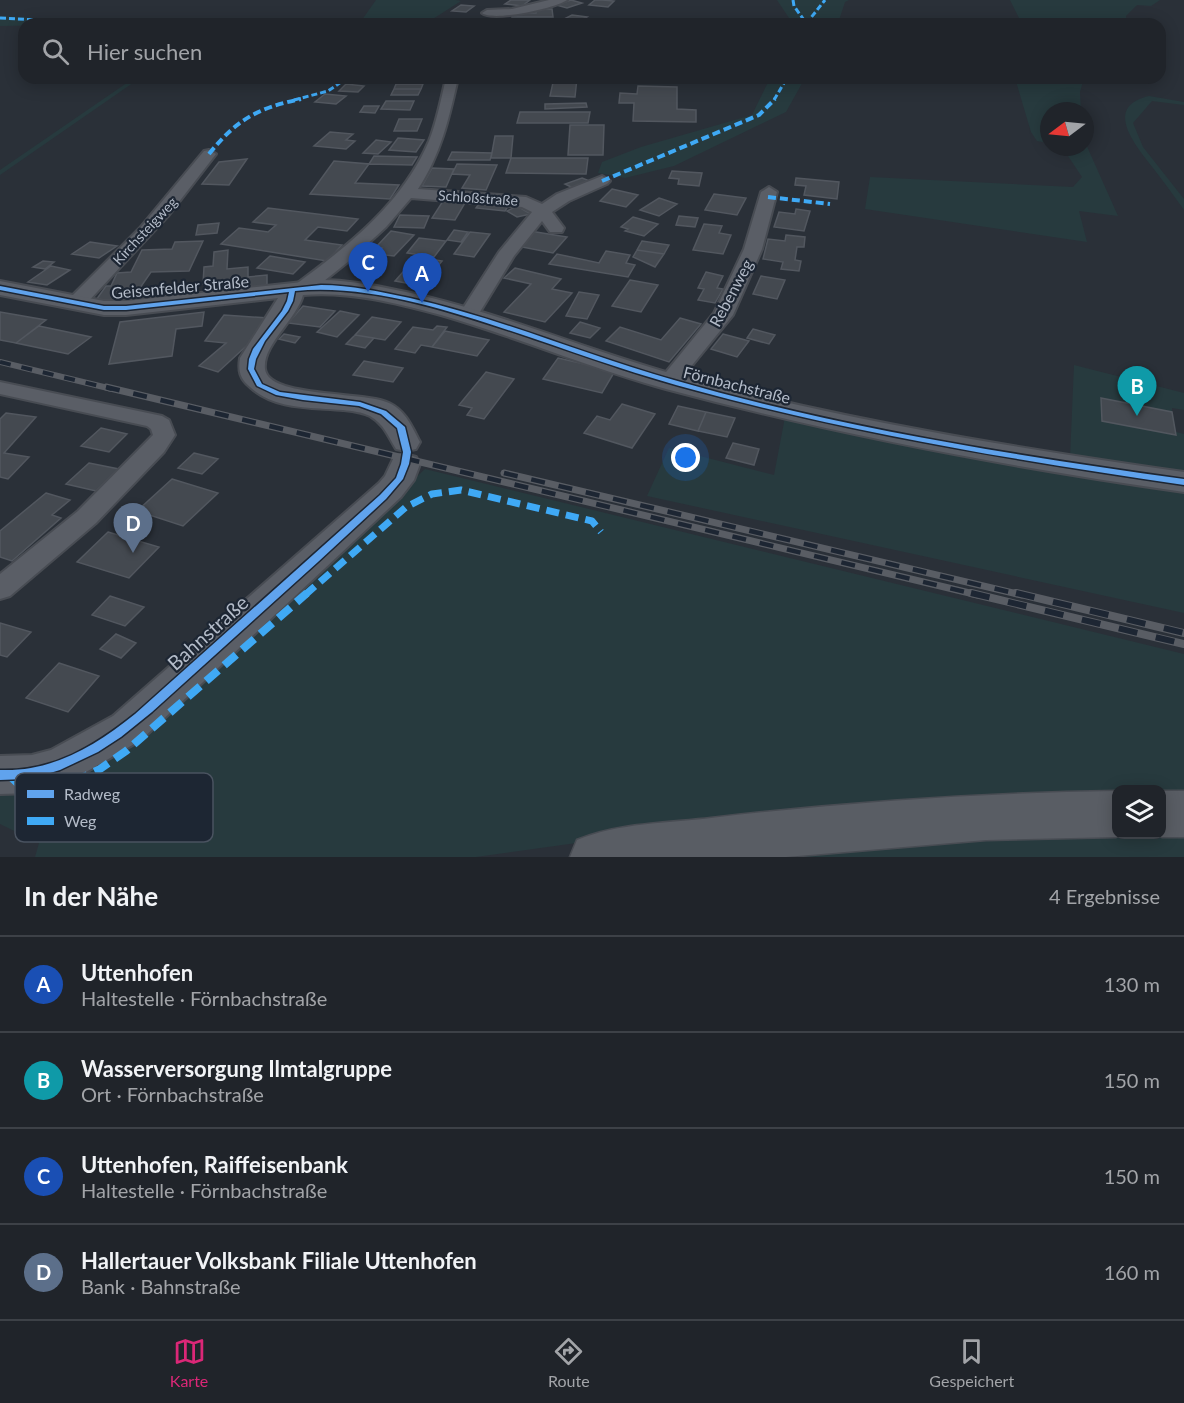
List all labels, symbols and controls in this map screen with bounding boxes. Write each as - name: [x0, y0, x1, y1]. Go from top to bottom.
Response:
- search box: [18, 18, 1166, 84]
- icon: search: [39, 35, 72, 68]
- text: Hier suchen: [87, 38, 202, 65]
- north arrow: [1040, 102, 1094, 156]
- street label: Schloßstraße: [438, 186, 518, 209]
- street label: Kirchsteigweg: [109, 193, 180, 268]
- pin: C: [348, 242, 388, 292]
- pin: A: [402, 254, 442, 303]
- street label: Rebenweg: [705, 256, 756, 330]
- street label: Geisenfelder Straße: [110, 271, 250, 302]
- street label: Förnbachstraße: [682, 362, 793, 407]
- pin: B: [1118, 366, 1156, 416]
- your location: [671, 443, 700, 472]
- pin: D: [114, 504, 152, 553]
- street label: Bahnstraße: [162, 590, 253, 675]
- legend: [15, 773, 213, 842]
- text: Radweg: [64, 784, 120, 803]
- map controls: [1112, 785, 1166, 839]
- button: layers: [1112, 785, 1166, 839]
- text: Weg: [64, 811, 96, 830]
- text: In der Nähe: [24, 880, 158, 912]
- text: 4 Ergebnisse: [1049, 884, 1160, 908]
- text: Uttenhofen: [81, 959, 193, 986]
- text: A: [37, 972, 50, 996]
- text: 130 m: [1104, 972, 1160, 996]
- text: Haltestelle · Förnbachstraße: [81, 986, 327, 1010]
- text: Wasserversorgung Ilmtalgruppe: [81, 1055, 392, 1082]
- text: B: [37, 1068, 50, 1092]
- text: 150 m: [1104, 1068, 1160, 1092]
- text: Ort · Förnbachstraße: [81, 1082, 264, 1106]
- text: Uttenhofen, Raiffeisenbank: [81, 1151, 348, 1178]
- text: C: [37, 1164, 50, 1188]
- text: 150 m: [1104, 1164, 1160, 1188]
- text: Haltestelle · Förnbachstraße: [81, 1178, 327, 1202]
- text: Hallertauer Volksbank Filiale Uttenhofen: [81, 1247, 477, 1274]
- text: D: [36, 1260, 51, 1284]
- text: 160 m: [1104, 1260, 1160, 1284]
- text: Bank · Bahnstraße: [81, 1274, 241, 1298]
- tab: Karte: [170, 1335, 208, 1390]
- tab: Route: [548, 1335, 590, 1390]
- tab: Gespeichert: [929, 1335, 1014, 1390]

